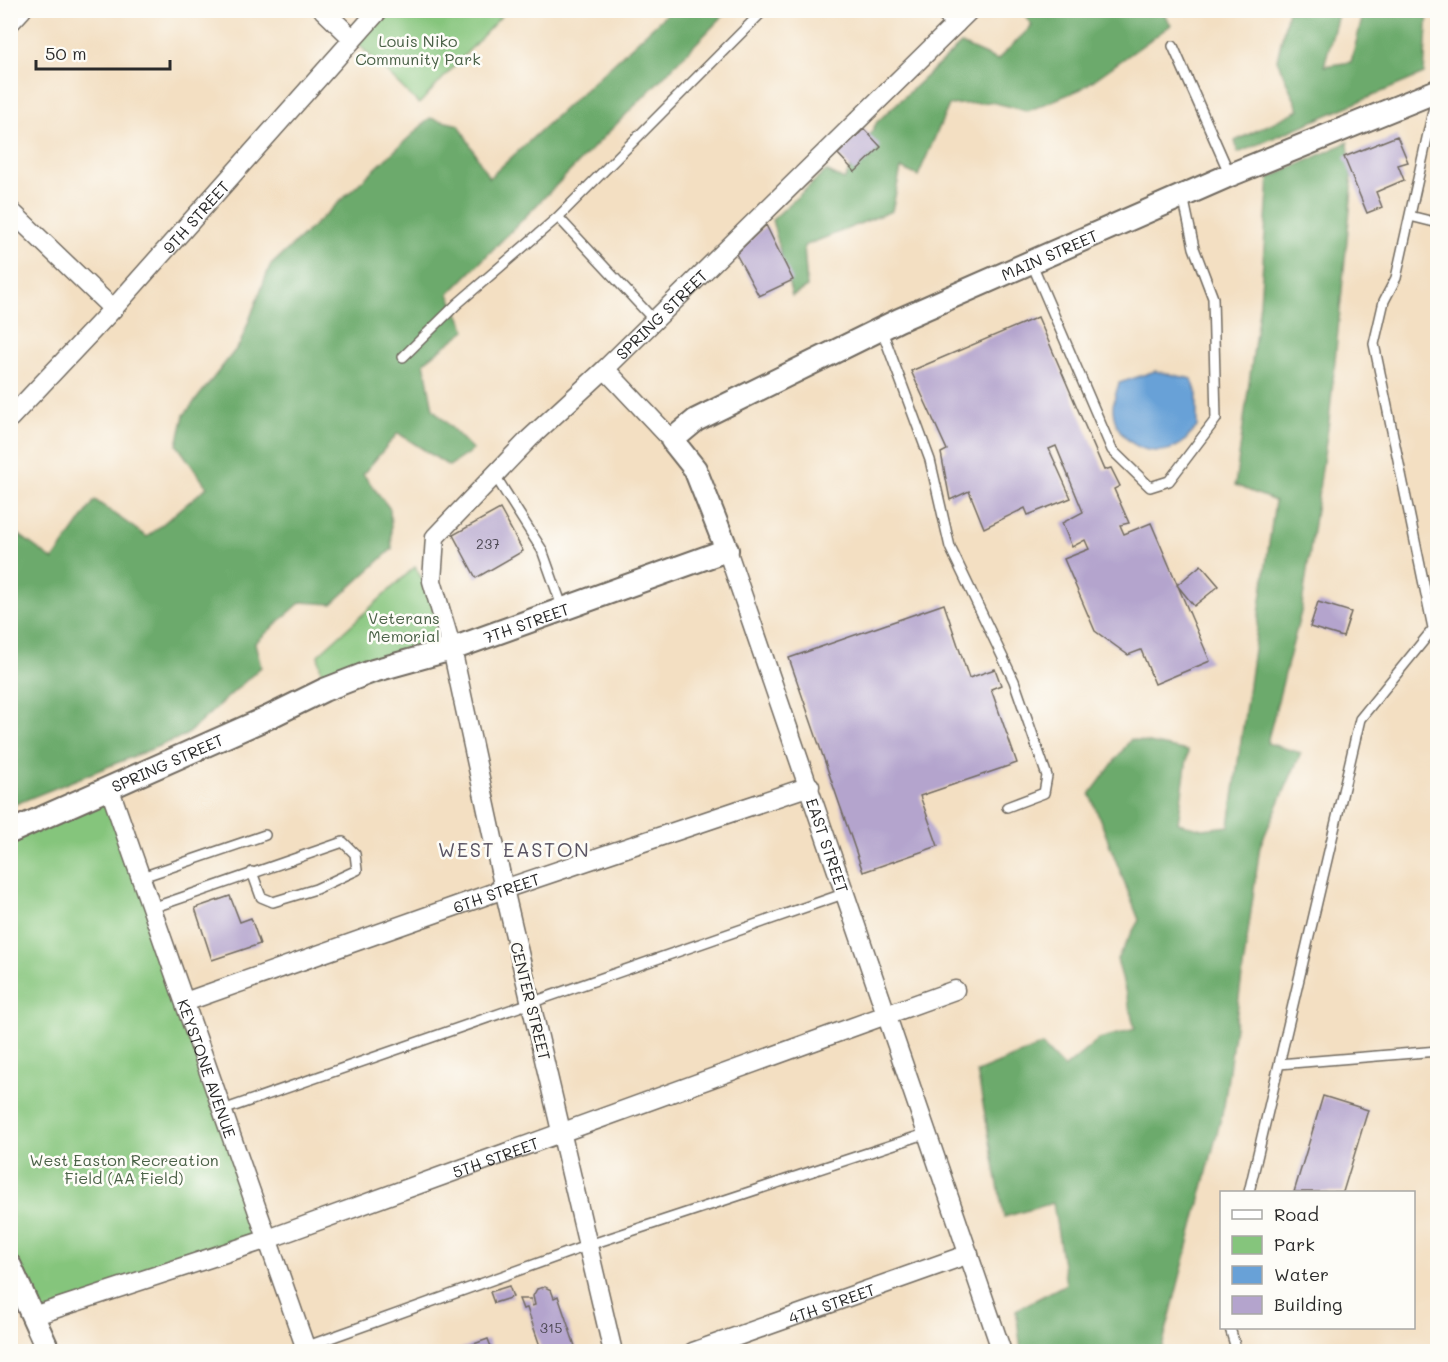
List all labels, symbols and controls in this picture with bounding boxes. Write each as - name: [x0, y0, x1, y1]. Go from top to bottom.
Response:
- park label: Louis Niko Community Park: [355, 30, 481, 69]
- scale bar: [36, 33, 170, 71]
- text: 50 m: [45, 41, 87, 65]
- street label: 9TH STREET: [158, 176, 233, 257]
- street label: MAIN STREET: [998, 224, 1101, 285]
- street label: SPRING STREET: [611, 264, 711, 364]
- house number: 237: [476, 534, 500, 553]
- street label: 7TH STREET: [480, 597, 572, 647]
- park label: Veterans Memorial: [368, 607, 440, 646]
- street label: SPRING STREET: [108, 728, 227, 796]
- street label: EAST STREET: [802, 795, 854, 895]
- district label: WEST EASTON: [438, 836, 590, 862]
- street label: 6TH STREET: [450, 867, 542, 917]
- street label: CENTER STREET: [506, 940, 556, 1062]
- street label: KEYSTONE AVENUE: [174, 996, 242, 1141]
- street label: 5TH STREET: [449, 1131, 541, 1182]
- park label: West Easton Recreation Field (AA Field): [29, 1149, 219, 1188]
- legend: [1220, 1191, 1415, 1329]
- text: Road: [1274, 1202, 1319, 1226]
- text: Park: [1274, 1232, 1315, 1256]
- text: Water: [1274, 1262, 1329, 1286]
- street label: 4TH STREET: [785, 1278, 878, 1328]
- text: Building: [1274, 1292, 1342, 1316]
- house number: 315: [540, 1318, 562, 1337]

